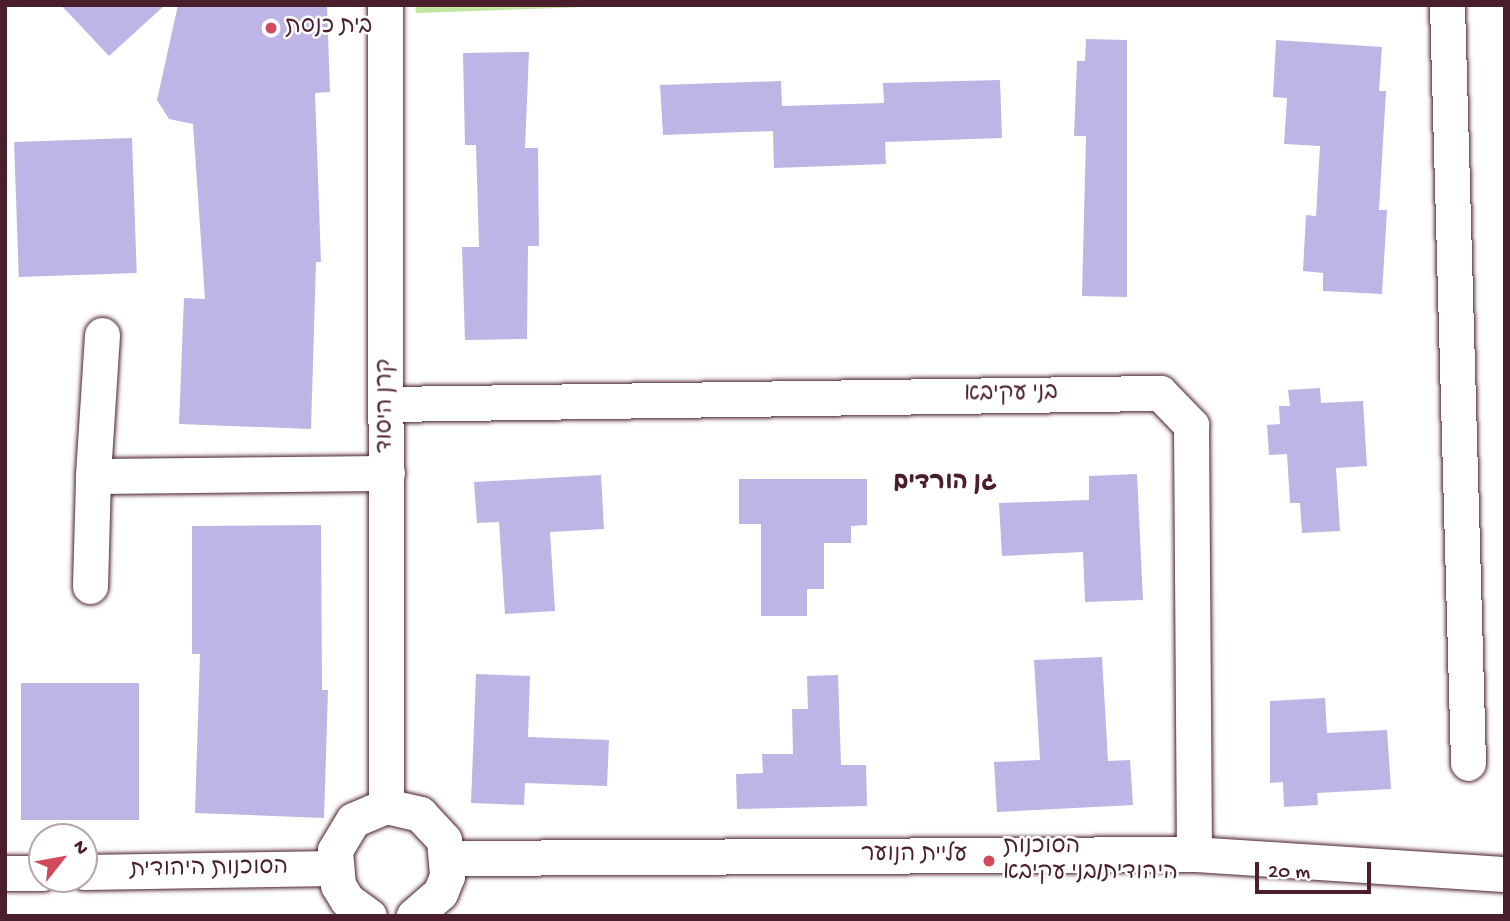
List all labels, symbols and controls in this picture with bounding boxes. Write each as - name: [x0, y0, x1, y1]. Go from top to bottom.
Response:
- place label: בית כנסת: [285, 14, 372, 42]
- marker: בית כנסת: [263, 20, 279, 36]
- street label: קרן היסוד: [373, 359, 401, 453]
- street label: בני עקיבא: [964, 380, 1058, 410]
- district label: גן הורדים: [893, 470, 997, 498]
- north arrow: [28, 823, 98, 893]
- place label: הסוכנות היהודית/בני עקיבא: [1003, 834, 1178, 888]
- text: N: [67, 837, 93, 859]
- street label: עליית הנוער: [861, 842, 967, 870]
- scale bar: [1258, 848, 1374, 892]
- marker: הסוכנות היהודית/בני עקיבא: [981, 853, 997, 869]
- street label: הסוכנות היהודית: [130, 855, 288, 885]
- text: 20 m: [1268, 861, 1310, 886]

